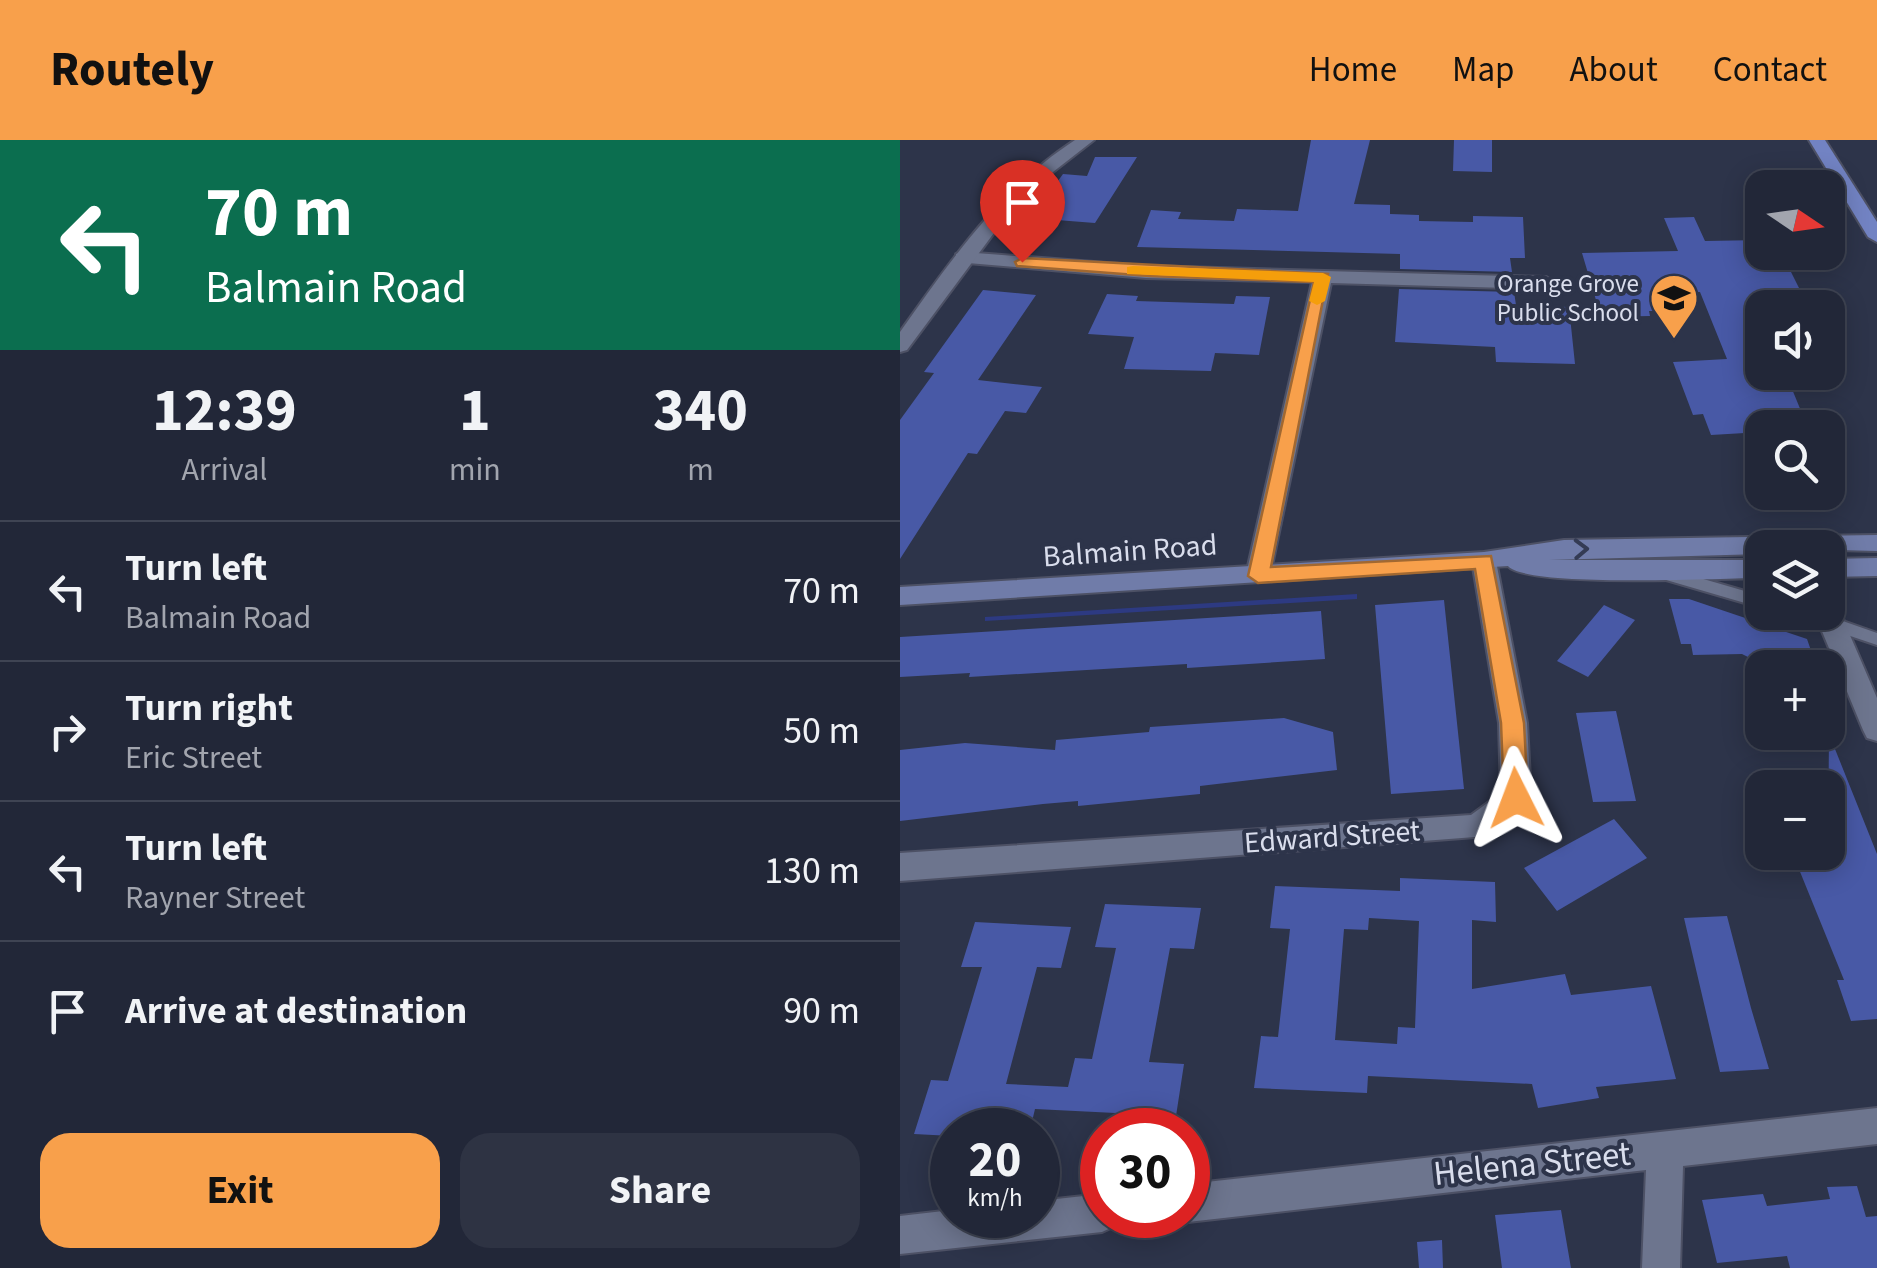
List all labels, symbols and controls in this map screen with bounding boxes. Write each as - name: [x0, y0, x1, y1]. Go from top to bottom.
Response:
- text: Routely: [50, 36, 214, 104]
- text: Home: [1309, 45, 1397, 95]
- text: Map: [1452, 45, 1515, 95]
- text: About: [1570, 45, 1658, 95]
- text: Contact: [1713, 45, 1827, 95]
- pin: [980, 160, 1065, 263]
- text: 70 m: [205, 163, 353, 263]
- north arrow: [1745, 170, 1845, 270]
- map controls: [1745, 170, 1845, 870]
- icon: arrive: [995, 175, 1050, 230]
- icon: left: [40, 180, 170, 310]
- text: Balmain Road: [205, 256, 467, 320]
- place label: Orange Grove Public School: [1497, 266, 1639, 331]
- school or university icon: Orange Grove Public School: [1648, 272, 1700, 340]
- button: sound: [1745, 290, 1845, 390]
- text: 12:39: [152, 369, 297, 454]
- text: 1: [459, 369, 491, 454]
- text: 340: [653, 369, 748, 454]
- button: search: [1745, 410, 1845, 510]
- text: Arrival: [181, 447, 267, 493]
- text: min: [449, 447, 501, 493]
- text: m: [687, 447, 714, 493]
- street label: Balmain Road: [1041, 523, 1219, 579]
- button: layers: [1745, 530, 1845, 630]
- one-way arrow: [1573, 538, 1589, 559]
- text: Turn left: [125, 541, 267, 595]
- icon: left: [40, 564, 95, 619]
- text: 70 m: [783, 564, 860, 618]
- text: Balmain Road: [125, 595, 311, 641]
- button: +: [1745, 650, 1845, 750]
- text: Turn right: [125, 681, 293, 735]
- icon: right: [40, 704, 95, 759]
- text: 50 m: [783, 704, 860, 758]
- text: Eric Street: [125, 735, 262, 781]
- position arrow: [1464, 746, 1568, 850]
- button: −: [1745, 770, 1845, 870]
- street label: Edward Street: [1242, 809, 1422, 865]
- text: Turn left: [125, 821, 267, 875]
- icon: left: [40, 844, 95, 899]
- text: 130 m: [764, 844, 860, 898]
- text: Rayner Street: [125, 875, 305, 921]
- icon: arrive: [40, 984, 95, 1039]
- text: Arrive at destination: [125, 984, 467, 1038]
- text: 90 m: [783, 984, 860, 1038]
- speed limit sign: 30: [1080, 1108, 1210, 1238]
- text: 20: [969, 1125, 1021, 1196]
- street label: Helena Street: [1431, 1129, 1633, 1199]
- button: Exit: [40, 1133, 440, 1248]
- button: Share: [460, 1133, 860, 1248]
- text: km/h: [967, 1180, 1023, 1216]

